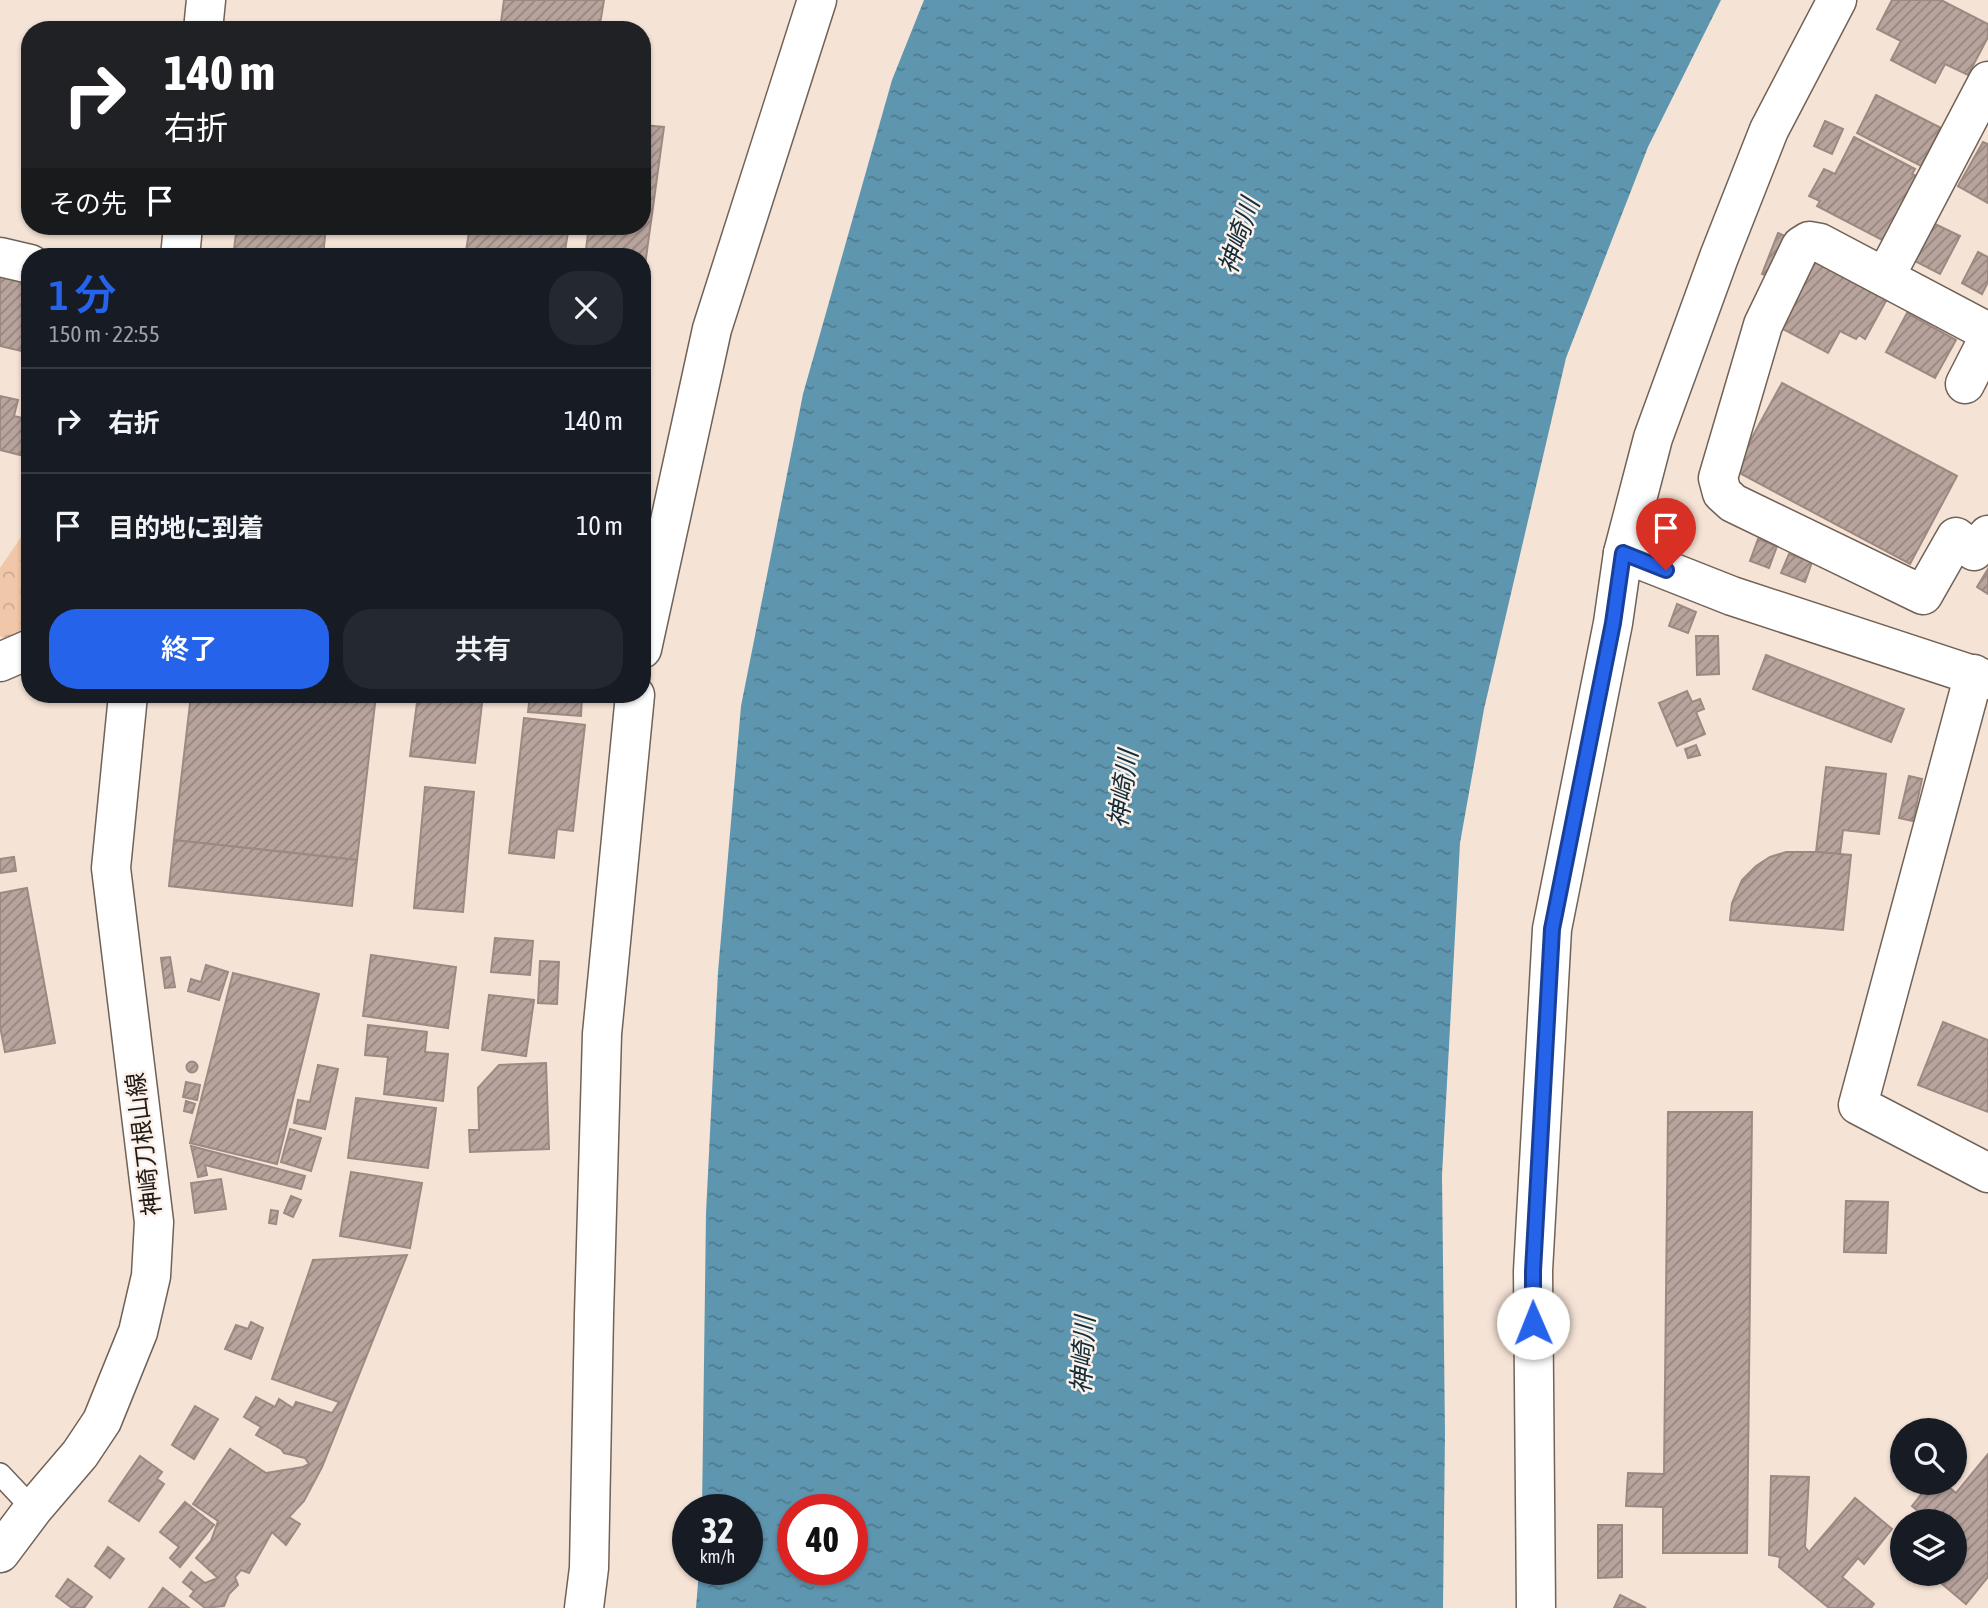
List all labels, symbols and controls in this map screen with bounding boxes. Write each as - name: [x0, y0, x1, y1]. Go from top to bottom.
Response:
- text: 140 m: [164, 44, 275, 100]
- icon: right: [49, 49, 140, 140]
- text: 右折: [164, 109, 228, 146]
- icon: arrive: [141, 182, 179, 220]
- text: その先: [49, 189, 127, 219]
- water label: 神崎川: [1213, 191, 1266, 278]
- text: 1 分: [49, 271, 117, 319]
- button: close: [549, 271, 623, 345]
- text: 150 m · 22:55: [49, 321, 160, 347]
- icon: right: [49, 402, 87, 440]
- text: 140 m: [564, 406, 623, 436]
- text: 右折: [108, 408, 160, 438]
- pin: [1636, 498, 1696, 570]
- icon: arrive: [49, 507, 87, 545]
- icon: arrive: [1647, 509, 1685, 547]
- text: 10 m: [576, 511, 623, 541]
- text: 目的地に到着: [108, 513, 264, 543]
- button: 終了: [49, 609, 329, 689]
- button: 共有: [343, 609, 623, 689]
- water label: 神崎川: [1103, 745, 1144, 830]
- street label: 神崎刀根山線: [121, 1071, 166, 1217]
- position arrow: [1496, 1286, 1570, 1360]
- water label: 神崎川: [1066, 1312, 1100, 1395]
- map controls: [1890, 1418, 1967, 1586]
- button: search: [1890, 1418, 1967, 1495]
- speed limit sign: 40: [777, 1494, 868, 1585]
- button: layers: [1890, 1509, 1967, 1586]
- text: 32: [701, 1510, 734, 1550]
- text: km/h: [700, 1546, 735, 1567]

